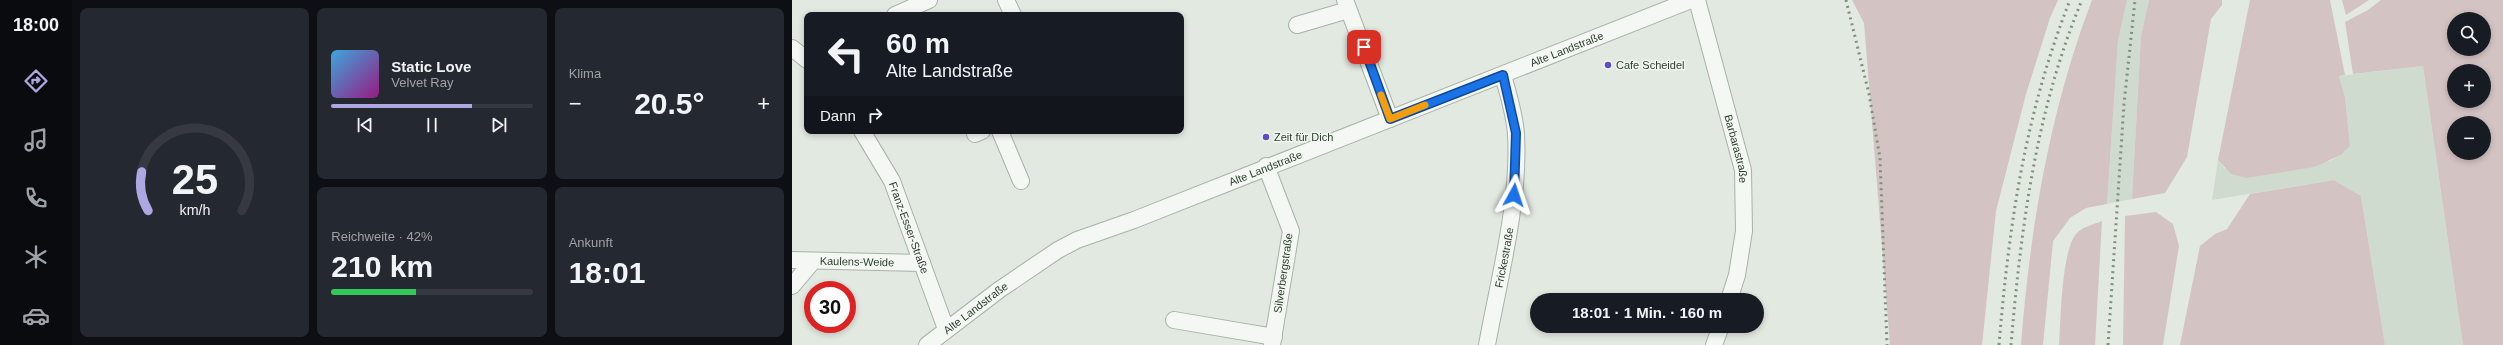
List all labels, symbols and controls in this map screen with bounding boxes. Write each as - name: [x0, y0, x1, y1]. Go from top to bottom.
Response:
- map controls: [2447, 12, 2491, 160]
- button: search: [2447, 12, 2491, 56]
- text: 18:00: [13, 15, 59, 35]
- icon: left: [820, 28, 872, 80]
- text: 60 m: [886, 28, 950, 59]
- street label: Alte Landstraße: [1528, 29, 1605, 69]
- pin: [1347, 30, 1381, 64]
- icon: arrive: [1353, 36, 1375, 58]
- text: Static Love: [391, 58, 471, 75]
- place label: Cafe Scheidel: [1616, 59, 1685, 71]
- marker: Cafe Scheidel: [1603, 60, 1613, 70]
- text: Alte Landstraße: [886, 61, 1013, 81]
- button: +: [2447, 64, 2491, 108]
- text: Klima: [569, 66, 601, 81]
- icon: directions: [22, 67, 50, 95]
- text: Velvet Ray: [391, 75, 453, 90]
- text: 20.5°: [634, 87, 705, 120]
- text: −: [569, 91, 582, 116]
- text: +: [757, 91, 770, 116]
- icon: right: [864, 104, 886, 126]
- text: Dann: [820, 107, 856, 124]
- street label: Barbarastraße: [1722, 113, 1749, 183]
- icon: previous: [354, 114, 376, 136]
- icon: pause: [421, 114, 443, 136]
- icon: next: [488, 114, 510, 136]
- button: −: [2447, 116, 2491, 160]
- icon: music: [22, 126, 50, 154]
- place label: Zeit für Dich: [1274, 131, 1333, 143]
- marker: Zeit für Dich: [1261, 132, 1271, 142]
- street label: Alte Landstraße: [1227, 148, 1304, 188]
- text: 25: [172, 155, 218, 202]
- position arrow: [1493, 174, 1535, 216]
- street label: Franz-Esser-Straße: [887, 180, 931, 275]
- icon: phone: [22, 184, 50, 212]
- text: km/h: [179, 201, 210, 217]
- street label: Frickestraße: [1492, 227, 1516, 289]
- text: Reichweite · 42%: [331, 229, 432, 244]
- street label: Silverbergstraße: [1271, 232, 1295, 314]
- text: Ankunft: [569, 235, 613, 250]
- icon: climate: [22, 243, 50, 271]
- text: 210 km: [331, 250, 433, 283]
- street label: Kaulens-Weide: [820, 255, 894, 268]
- text: 18:01: [569, 256, 645, 289]
- street label: Alte Landstraße: [941, 280, 1010, 336]
- speed limit sign: 30: [804, 281, 856, 333]
- icon: car: [22, 302, 50, 330]
- text: 18:01 · 1 Min. · 160 m: [1572, 304, 1722, 321]

